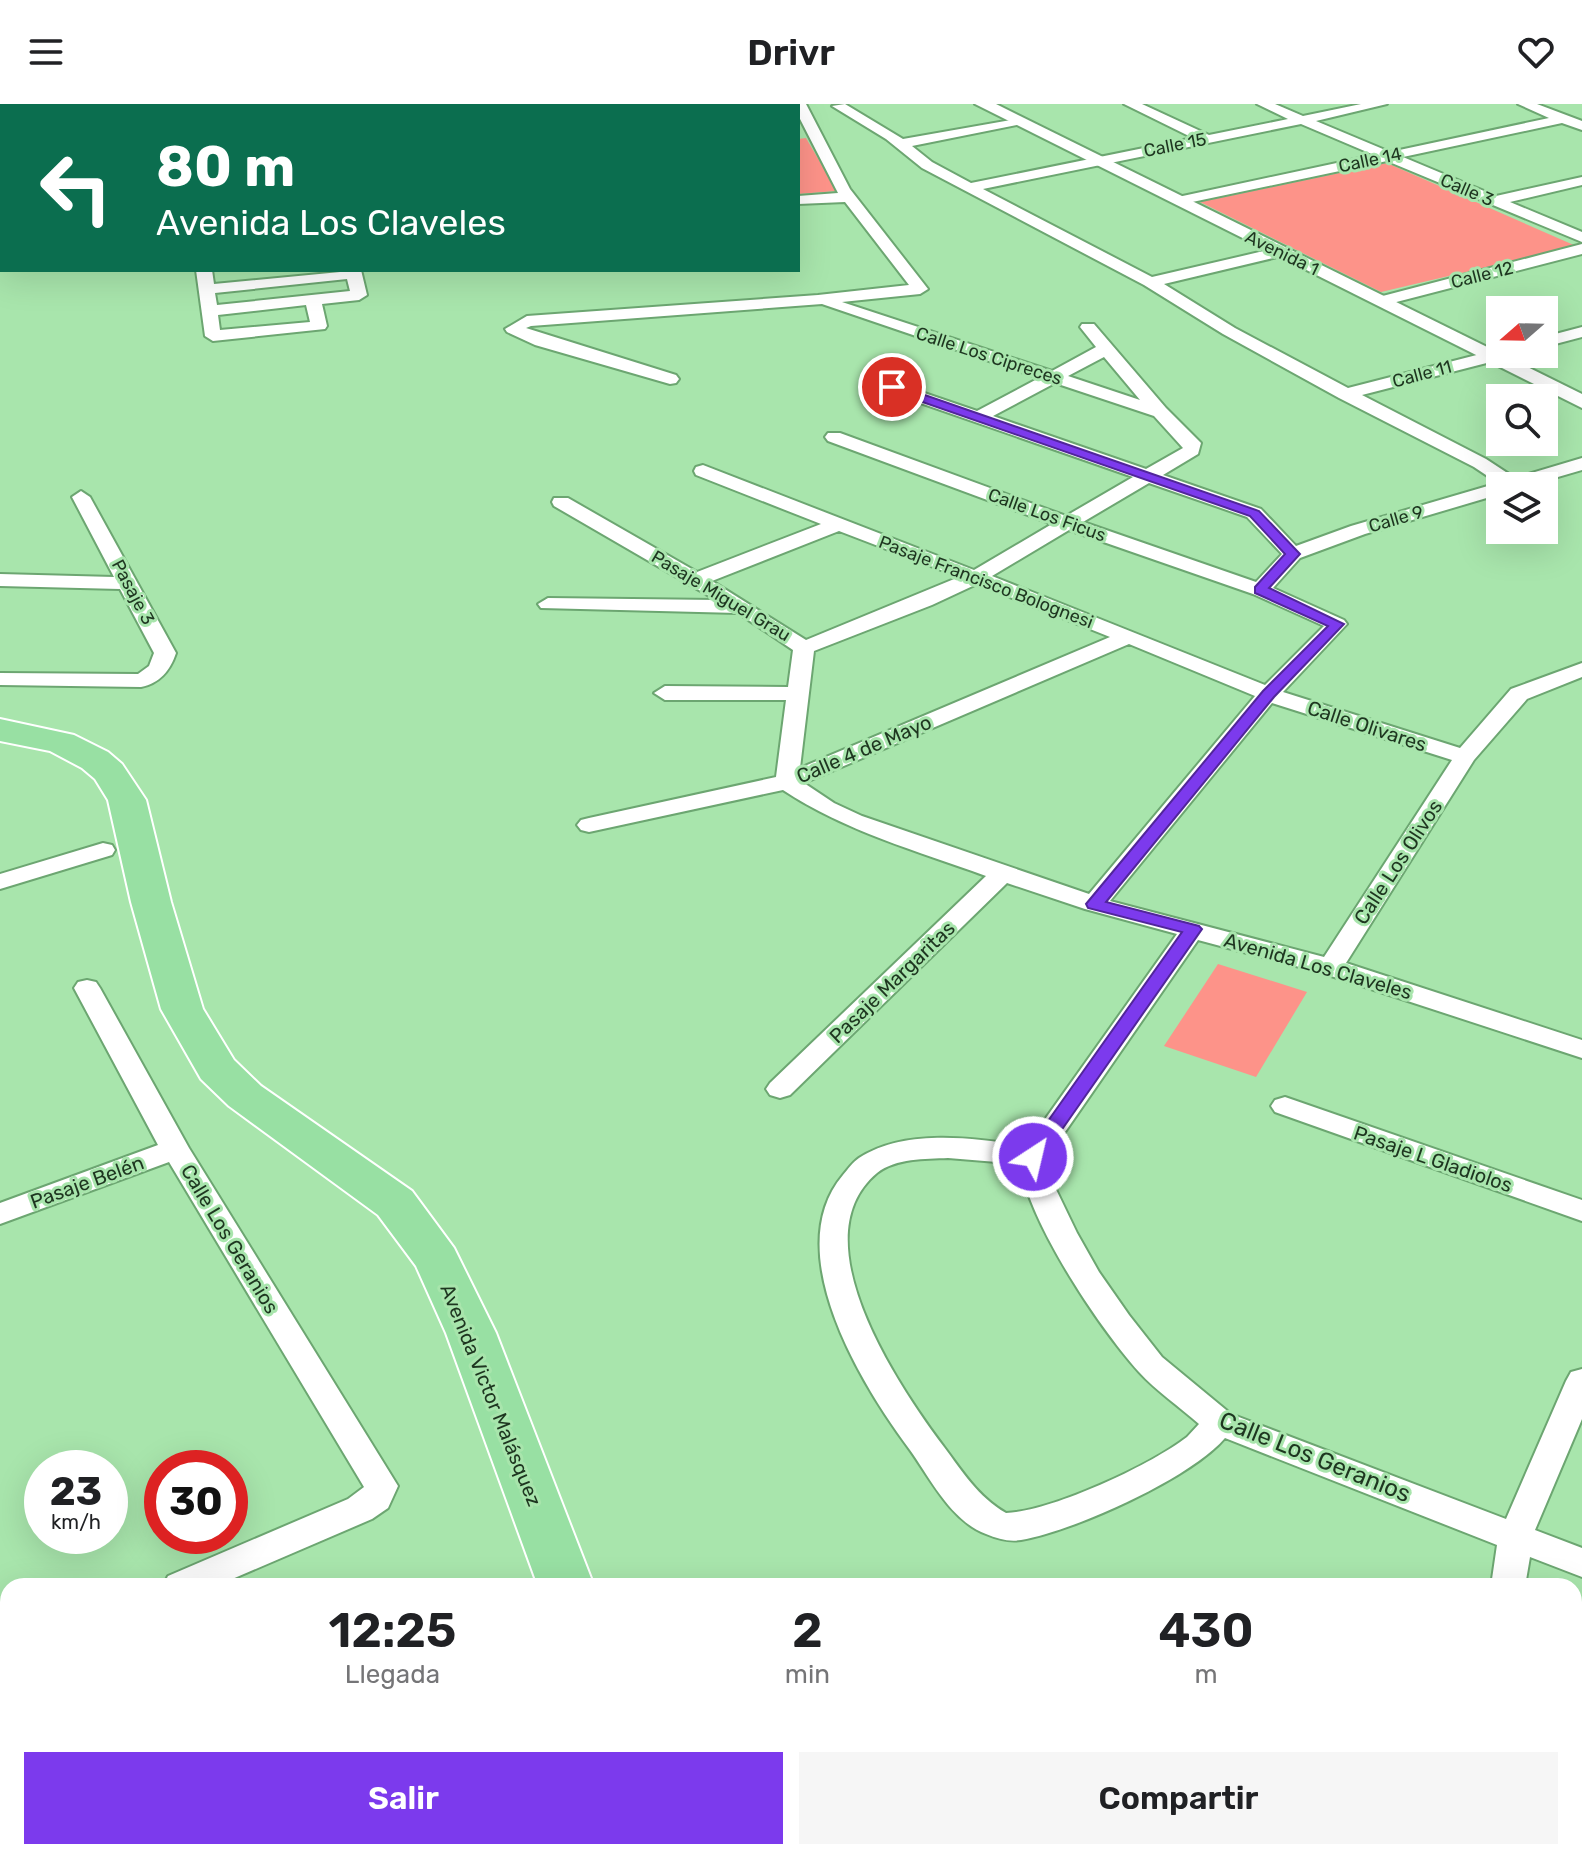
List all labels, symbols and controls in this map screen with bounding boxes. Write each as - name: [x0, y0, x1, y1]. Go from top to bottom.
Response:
- icon: menu: [24, 30, 68, 74]
- icon: heart: [1514, 30, 1558, 74]
- text: Drivr: [747, 31, 835, 74]
- street label: Calle 15: [1142, 128, 1208, 162]
- text: 80 m: [156, 134, 295, 200]
- icon: left: [24, 136, 128, 240]
- street label: Calle 14: [1336, 143, 1404, 177]
- street label: Calle 3: [1437, 169, 1497, 211]
- text: Avenida Los Claveles: [156, 201, 506, 244]
- street label: Avenida 1: [1242, 226, 1322, 280]
- street label: Calle 12: [1449, 257, 1515, 293]
- north arrow: [1486, 296, 1558, 368]
- map controls: [1486, 296, 1558, 544]
- street label: Calle Los Cipreces: [913, 322, 1065, 390]
- pin: [858, 353, 926, 421]
- street label: Calle 11: [1390, 356, 1454, 392]
- icon: arrive: [870, 365, 914, 409]
- button: search: [1486, 384, 1558, 456]
- button: layers: [1486, 472, 1558, 544]
- street label: Calle Los Ficus: [985, 483, 1109, 547]
- street label: Calle 9: [1366, 501, 1426, 537]
- street label: Pasaje Francisco Bolognesi: [876, 531, 1096, 633]
- street label: Pasaje Miguel Grau: [647, 546, 795, 646]
- street label: Pasaje 3: [107, 556, 159, 628]
- street label: Calle Olivares: [1304, 695, 1430, 757]
- street label: Calle 4 de Mayo: [793, 710, 935, 788]
- street label: Calle Los Olivos: [1349, 795, 1447, 929]
- street label: Pasaje Margaritas: [824, 916, 960, 1048]
- street label: Avenida Los Claveles: [1221, 928, 1415, 1004]
- position arrow: [991, 1115, 1075, 1199]
- street label: Pasaje L Gladiolos: [1351, 1121, 1515, 1197]
- street label: Pasaje Belén: [27, 1150, 147, 1214]
- street label: Calle Los Geranios: [176, 1160, 284, 1318]
- street label: Avenida Victor Malásquez: [435, 1280, 547, 1510]
- street label: Calle Los Geranios: [1215, 1406, 1415, 1508]
- speed limit sign: 30: [144, 1450, 248, 1554]
- text: 23: [50, 1468, 102, 1515]
- text: km/h: [51, 1510, 101, 1534]
- text: 12:25: [329, 1602, 456, 1659]
- text: 2: [792, 1602, 823, 1659]
- text: 430: [1158, 1602, 1253, 1659]
- text: Llegada: [345, 1659, 440, 1690]
- text: min: [785, 1659, 830, 1690]
- text: m: [1194, 1659, 1218, 1690]
- button: Salir: [24, 1752, 783, 1844]
- button: Compartir: [799, 1752, 1558, 1844]

